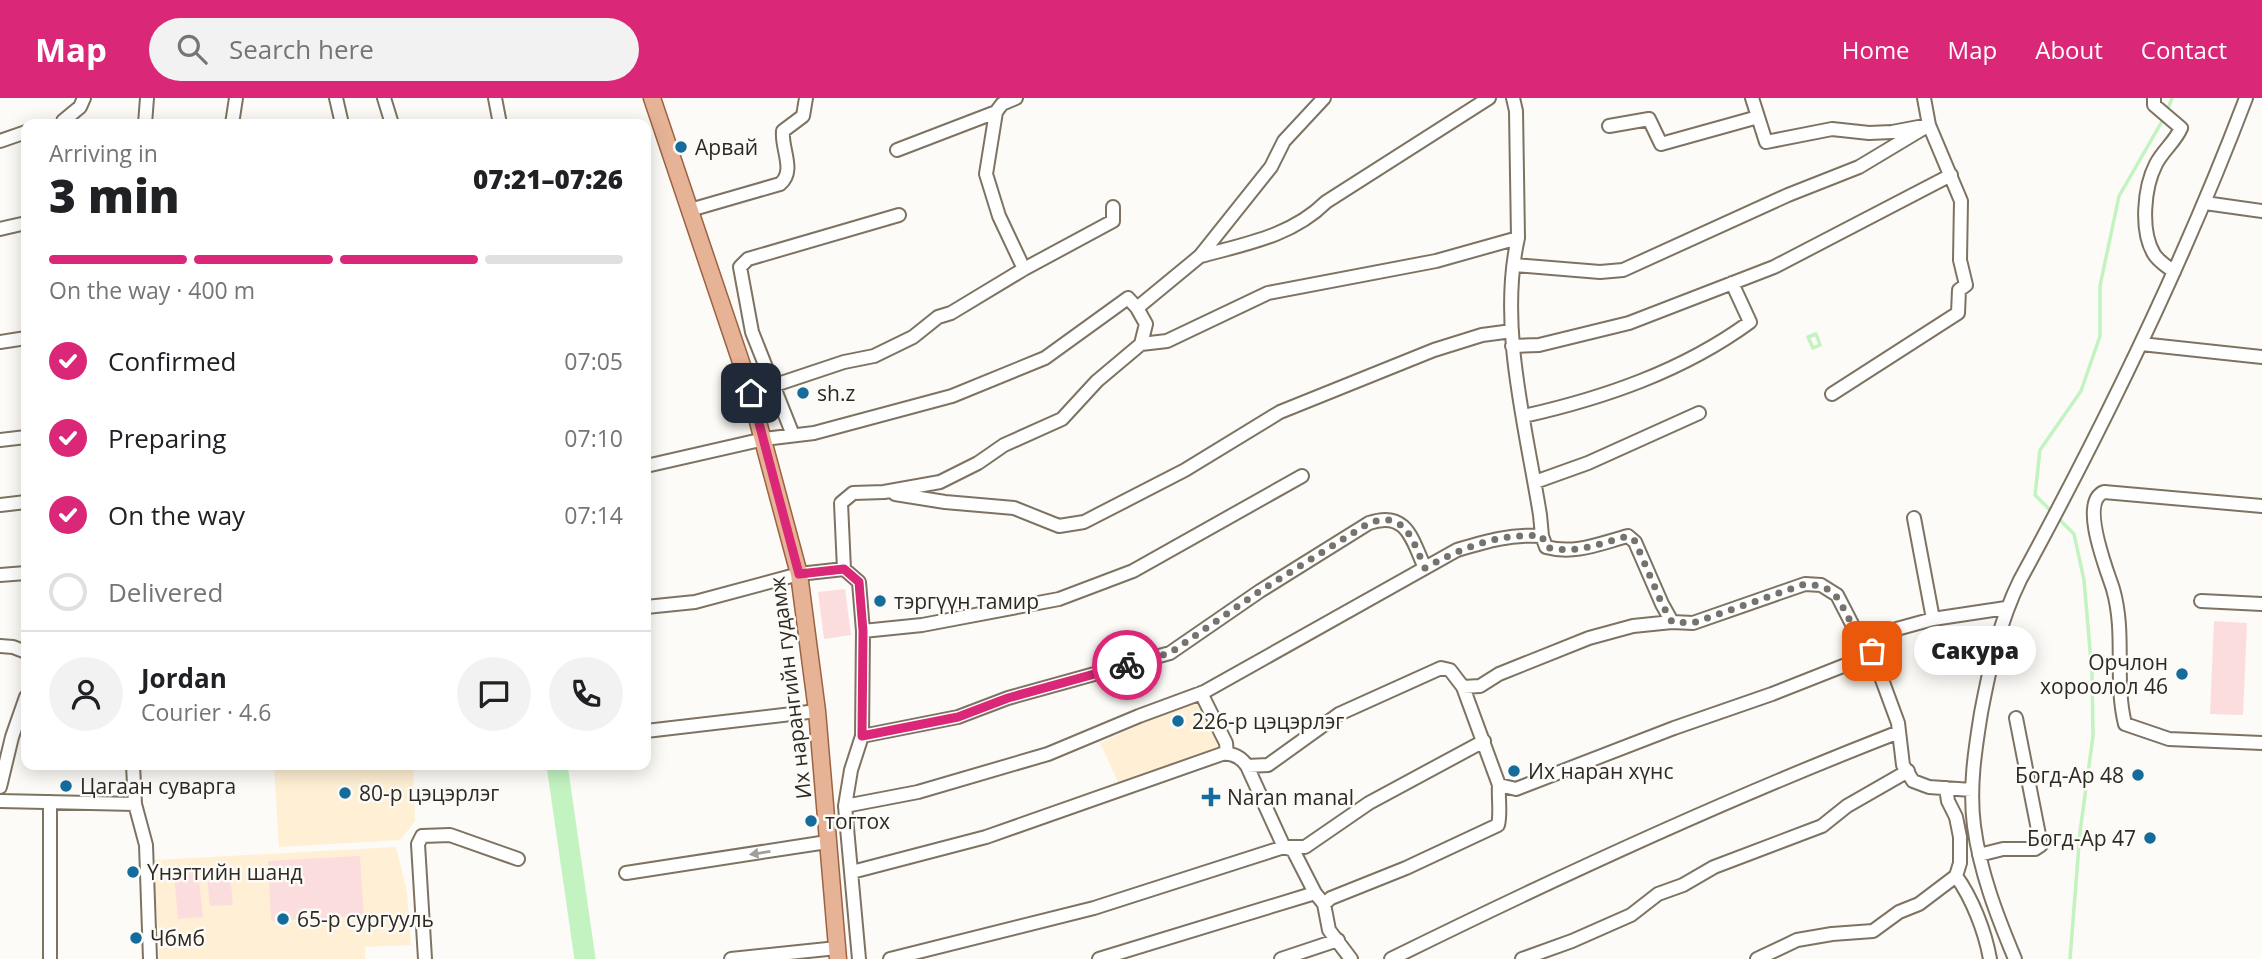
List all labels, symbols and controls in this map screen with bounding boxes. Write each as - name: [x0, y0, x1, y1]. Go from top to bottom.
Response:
- search box: [149, 18, 639, 81]
- text: Map: [35, 27, 107, 72]
- icon: search: [173, 30, 211, 68]
- text: Search here: [229, 31, 374, 67]
- text: Home: [1842, 33, 1910, 66]
- text: Map: [1948, 33, 1997, 66]
- text: About: [2035, 33, 2103, 66]
- text: Contact: [2141, 33, 2227, 66]
- place label: Арвай: [695, 133, 758, 161]
- text: Arriving in: [49, 137, 158, 169]
- marker: Арвай: [673, 139, 689, 155]
- text: 07:21–07:26: [473, 161, 623, 197]
- text: 3 min: [49, 164, 180, 226]
- text: On the way · 400 m: [49, 274, 255, 306]
- icon: check: [49, 342, 87, 380]
- text: Confirmed: [108, 343, 236, 379]
- text: 07:05: [564, 345, 623, 377]
- pin: [721, 363, 781, 423]
- icon: home: [732, 374, 770, 412]
- place label: sh.z: [817, 379, 855, 407]
- marker: sh.z: [795, 385, 811, 401]
- icon: check: [49, 419, 87, 457]
- text: Preparing: [108, 420, 226, 456]
- text: 07:10: [564, 422, 623, 454]
- icon: check: [49, 496, 87, 534]
- text: On the way: [108, 497, 245, 533]
- text: 07:14: [564, 499, 623, 531]
- text: Delivered: [108, 574, 223, 610]
- street label: Их нарангийн гудамж: [762, 575, 818, 801]
- place label: тэргүүн тамир: [894, 587, 1039, 615]
- marker: тэргүүн тамир: [872, 593, 888, 609]
- pin: [1842, 621, 1902, 681]
- callout: Сакура: [1914, 626, 2036, 676]
- courier: [1092, 630, 1162, 700]
- icon: bag: [1853, 632, 1891, 670]
- text: Сакура: [1931, 634, 2019, 666]
- icon: bike: [1108, 646, 1146, 684]
- place label: Орчлон хороолол 46: [2040, 648, 2168, 700]
- button: person: [49, 657, 123, 731]
- button: chat: [457, 657, 531, 731]
- button: phone: [549, 657, 623, 731]
- text: Jordan: [141, 660, 227, 696]
- marker: Орчлон хороолол 46: [2174, 666, 2190, 682]
- text: Courier · 4.6: [141, 696, 271, 728]
- place label: 226-р цэцэрлэг: [1192, 707, 1344, 735]
- marker: 226-р цэцэрлэг: [1170, 713, 1186, 729]
- place label: Их наран хүнс: [1528, 757, 1673, 785]
- place label: Богд-Ар 48: [2015, 761, 2124, 789]
- marker: Их наран хүнс: [1506, 763, 1522, 779]
- marker: Богд-Ар 48: [2130, 767, 2146, 783]
- place label: Цагаан суварга: [80, 772, 236, 800]
- marker: Цагаан суварга: [58, 778, 74, 794]
- place label: 80-р цэцэрлэг: [359, 779, 499, 807]
- place label: Naran manal: [1227, 783, 1354, 811]
- marker: 80-р цэцэрлэг: [337, 785, 353, 801]
- marker: Naran manal: [1201, 787, 1221, 807]
- place label: тогтох: [825, 807, 890, 835]
- marker: тогтох: [803, 813, 819, 829]
- place label: Богд-Ар 47: [2027, 824, 2136, 852]
- marker: Богд-Ар 47: [2142, 830, 2158, 846]
- one-way arrow: [749, 848, 771, 859]
- place label: Үнэгтийн шанд: [147, 858, 303, 886]
- marker: Үнэгтийн шанд: [125, 864, 141, 880]
- place label: 65-р сургууль: [297, 905, 434, 933]
- marker: 65-р сургууль: [275, 911, 291, 927]
- place label: Чбмб: [150, 924, 205, 952]
- marker: Чбмб: [128, 930, 144, 946]

